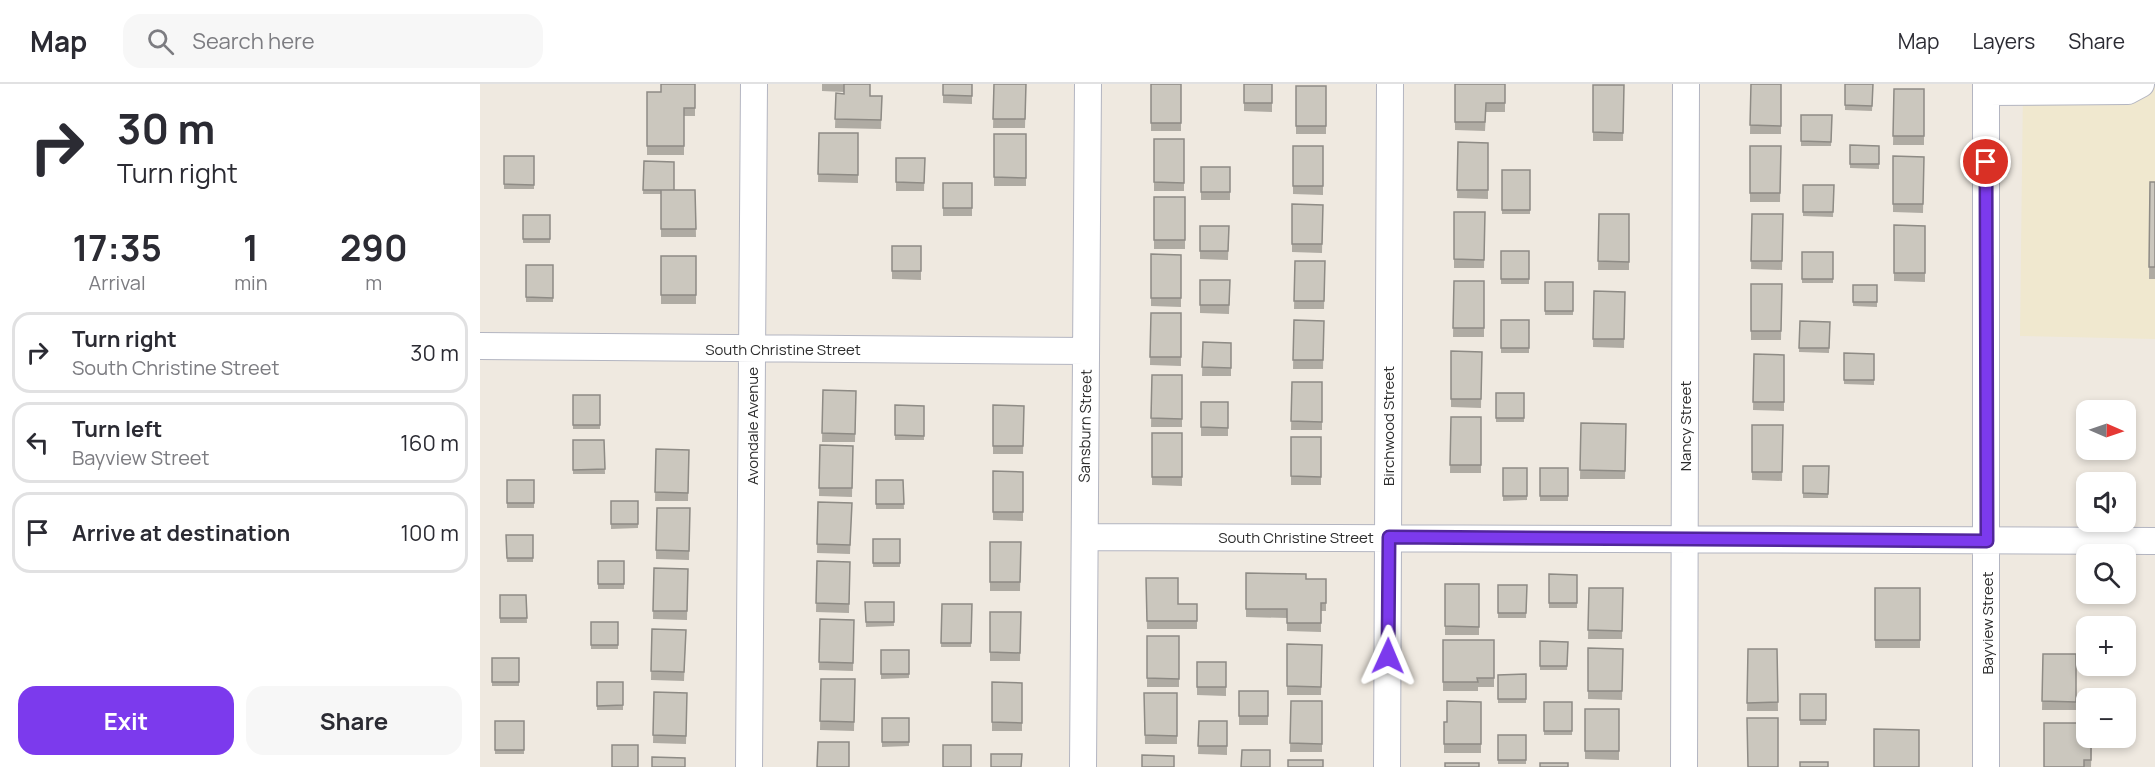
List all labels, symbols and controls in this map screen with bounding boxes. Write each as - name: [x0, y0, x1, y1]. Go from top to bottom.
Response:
- search box: [123, 14, 543, 68]
- text: Map: [30, 22, 87, 60]
- icon: search: [144, 25, 177, 58]
- text: Search here: [192, 26, 315, 56]
- text: Map: [1898, 27, 1939, 55]
- text: Layers: [1972, 27, 2035, 55]
- text: Share: [2068, 27, 2125, 55]
- text: 30 m: [117, 99, 215, 157]
- icon: right: [18, 108, 96, 186]
- pin: [1960, 136, 2011, 187]
- icon: arrive: [1969, 145, 2002, 178]
- text: Turn right: [117, 154, 238, 191]
- text: 17:35: [72, 223, 162, 272]
- text: 1: [243, 223, 259, 272]
- text: 290: [340, 223, 408, 272]
- text: Arrival: [89, 269, 146, 296]
- text: min: [234, 269, 268, 296]
- text: m: [365, 269, 382, 296]
- text: Turn right: [72, 324, 177, 354]
- icon: right: [21, 336, 54, 369]
- text: 30 m: [410, 338, 459, 368]
- street label: South Christine Street: [705, 339, 861, 360]
- text: South Christine Street: [72, 354, 279, 381]
- street label: Birchwood Street: [1378, 366, 1399, 486]
- street label: Avondale Avenue: [742, 367, 763, 485]
- street label: Sansburn Street: [1074, 369, 1096, 483]
- street label: Nancy Street: [1675, 381, 1696, 471]
- north arrow: [2076, 400, 2136, 460]
- map controls: [2076, 400, 2136, 748]
- text: Turn left: [72, 414, 162, 444]
- icon: left: [21, 426, 54, 459]
- text: 160 m: [400, 428, 459, 458]
- text: Bayview Street: [72, 444, 210, 471]
- button: sound: [2076, 472, 2136, 532]
- icon: arrive: [21, 516, 54, 549]
- text: Arrive at destination: [72, 518, 290, 548]
- text: 100 m: [401, 518, 459, 548]
- street label: South Christine Street: [1218, 527, 1374, 548]
- button: search: [2076, 544, 2136, 604]
- street label: Bayview Street: [1977, 571, 1998, 675]
- button: +: [2076, 616, 2136, 676]
- position arrow: [1356, 624, 1420, 688]
- button: Exit: [18, 686, 234, 755]
- button: Share: [246, 686, 462, 755]
- button: −: [2076, 688, 2136, 748]

